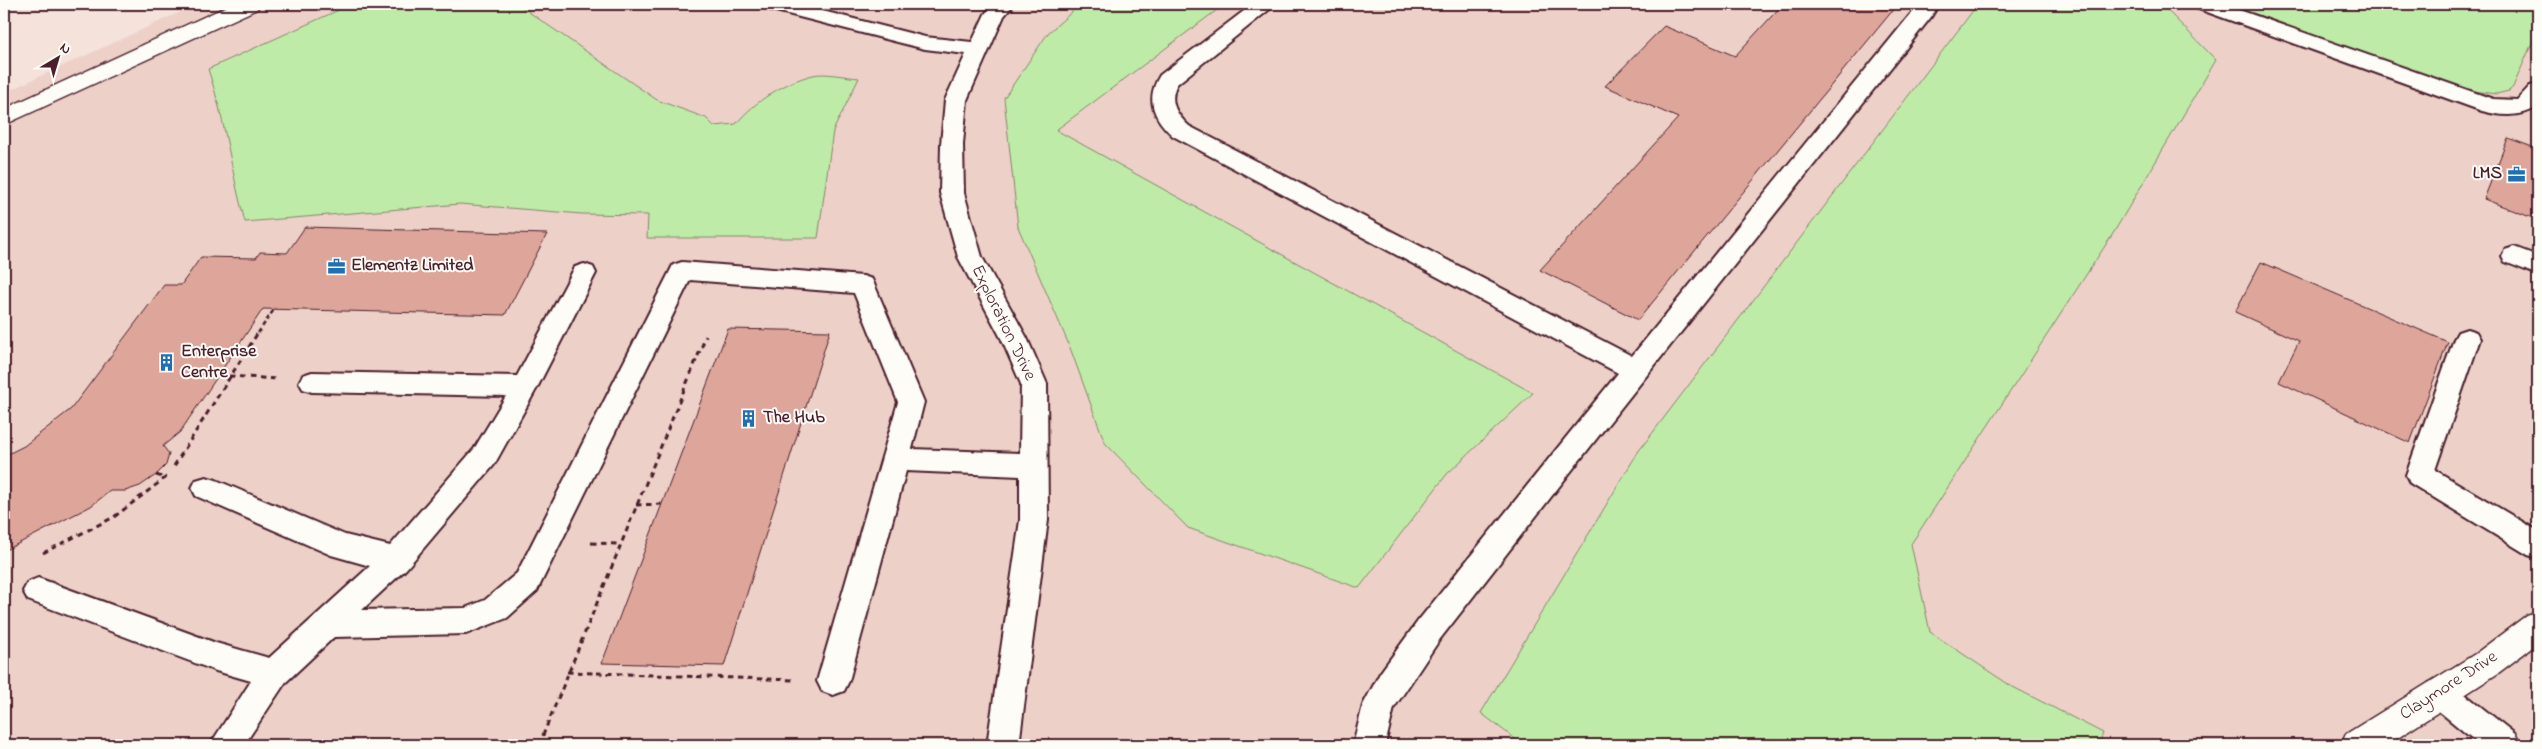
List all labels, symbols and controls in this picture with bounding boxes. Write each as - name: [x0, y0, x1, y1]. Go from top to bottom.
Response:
- north arrow: [32, 32, 82, 82]
- text: N: [55, 38, 75, 60]
- place label: LMS: [2473, 161, 2502, 187]
- office icon: LMS: [2506, 164, 2526, 184]
- place label: Elementz Limited: [351, 253, 474, 279]
- office icon: Elementz Limited: [327, 256, 347, 276]
- street label: Exploration Drive: [964, 261, 1043, 386]
- place label: Enterprise Centre: [181, 339, 257, 386]
- building icon: Enterprise Centre: [157, 352, 177, 372]
- place label: The Hub: [763, 405, 825, 431]
- building icon: The Hub: [739, 408, 759, 428]
- street label: Claymore Drive: [2395, 644, 2504, 727]

